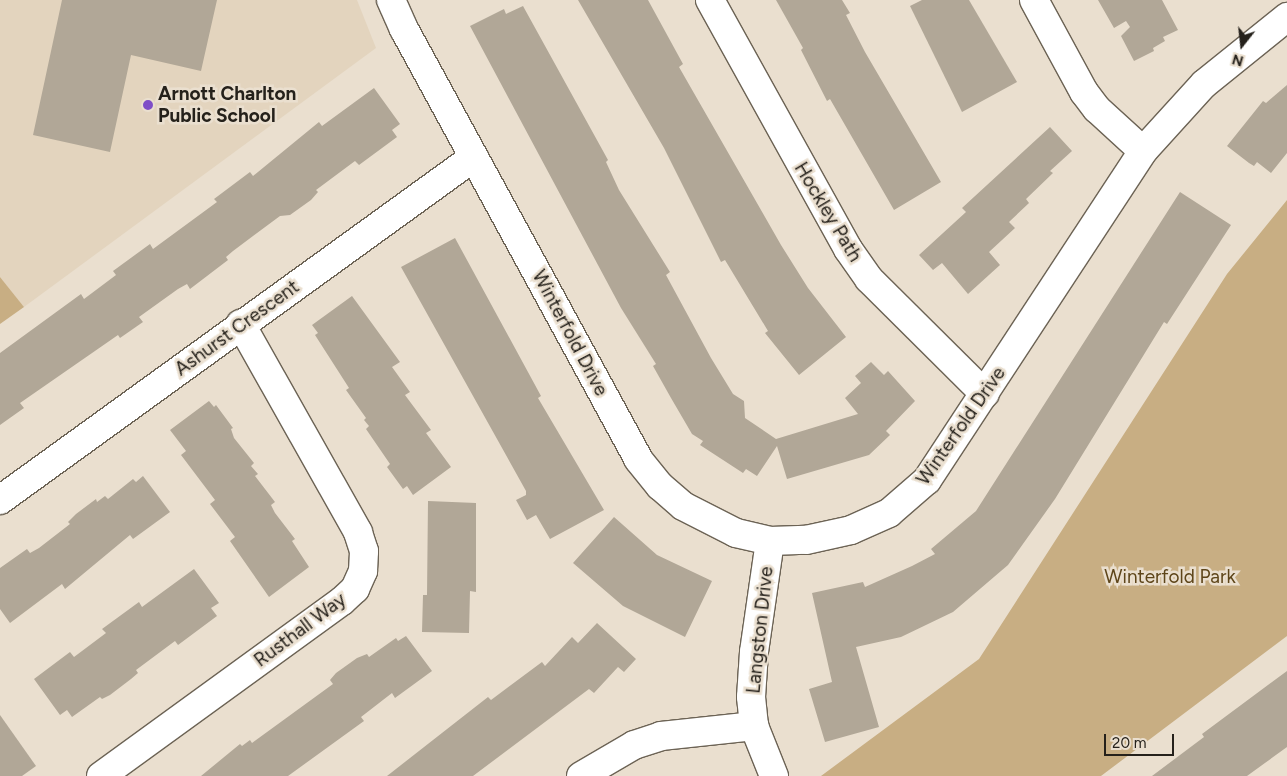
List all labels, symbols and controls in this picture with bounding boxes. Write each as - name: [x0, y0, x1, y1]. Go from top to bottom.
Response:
- north arrow: [1217, 20, 1267, 70]
- text: N: [1230, 50, 1245, 70]
- place label: Arnott Charlton Public School: [158, 83, 296, 127]
- marker: Arnott Charlton Public School: [142, 99, 154, 111]
- street label: Hockley Path: [789, 158, 867, 266]
- street label: Winterfold Drive: [527, 266, 613, 400]
- street label: Ashurst Crescent: [170, 275, 304, 381]
- street label: Winterfold Drive: [912, 362, 1010, 490]
- street label: Langston Drive: [742, 565, 778, 695]
- park label: Winterfold Park: [1104, 566, 1236, 588]
- street label: Rusthall Way: [250, 588, 350, 672]
- scale bar: [1107, 724, 1177, 756]
- text: 20 m: [1112, 734, 1146, 752]

